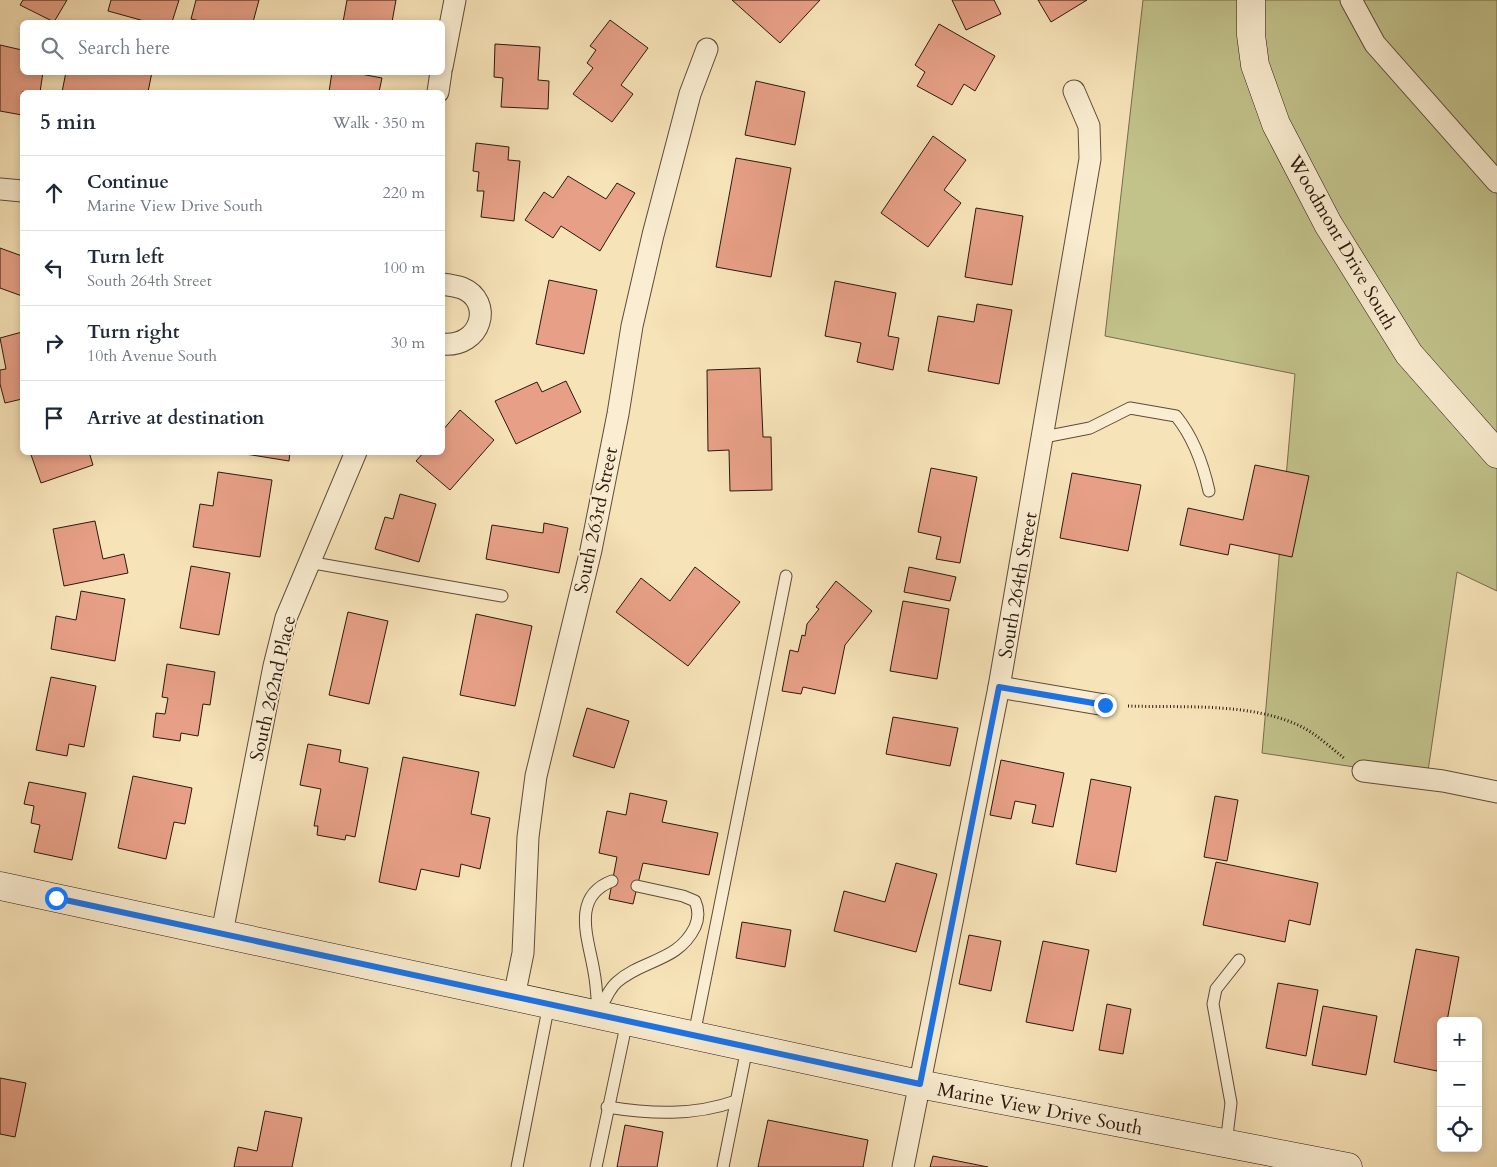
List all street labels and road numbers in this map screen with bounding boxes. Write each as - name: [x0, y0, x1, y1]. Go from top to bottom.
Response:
- street label: Woodmont Drive South: [1281, 150, 1403, 335]
- street label: South 263rd Street: [568, 445, 624, 596]
- street label: South 264th Street: [992, 510, 1044, 660]
- street label: South 262nd Place: [244, 613, 302, 764]
- street label: Marine View Drive South: [935, 1076, 1145, 1142]

